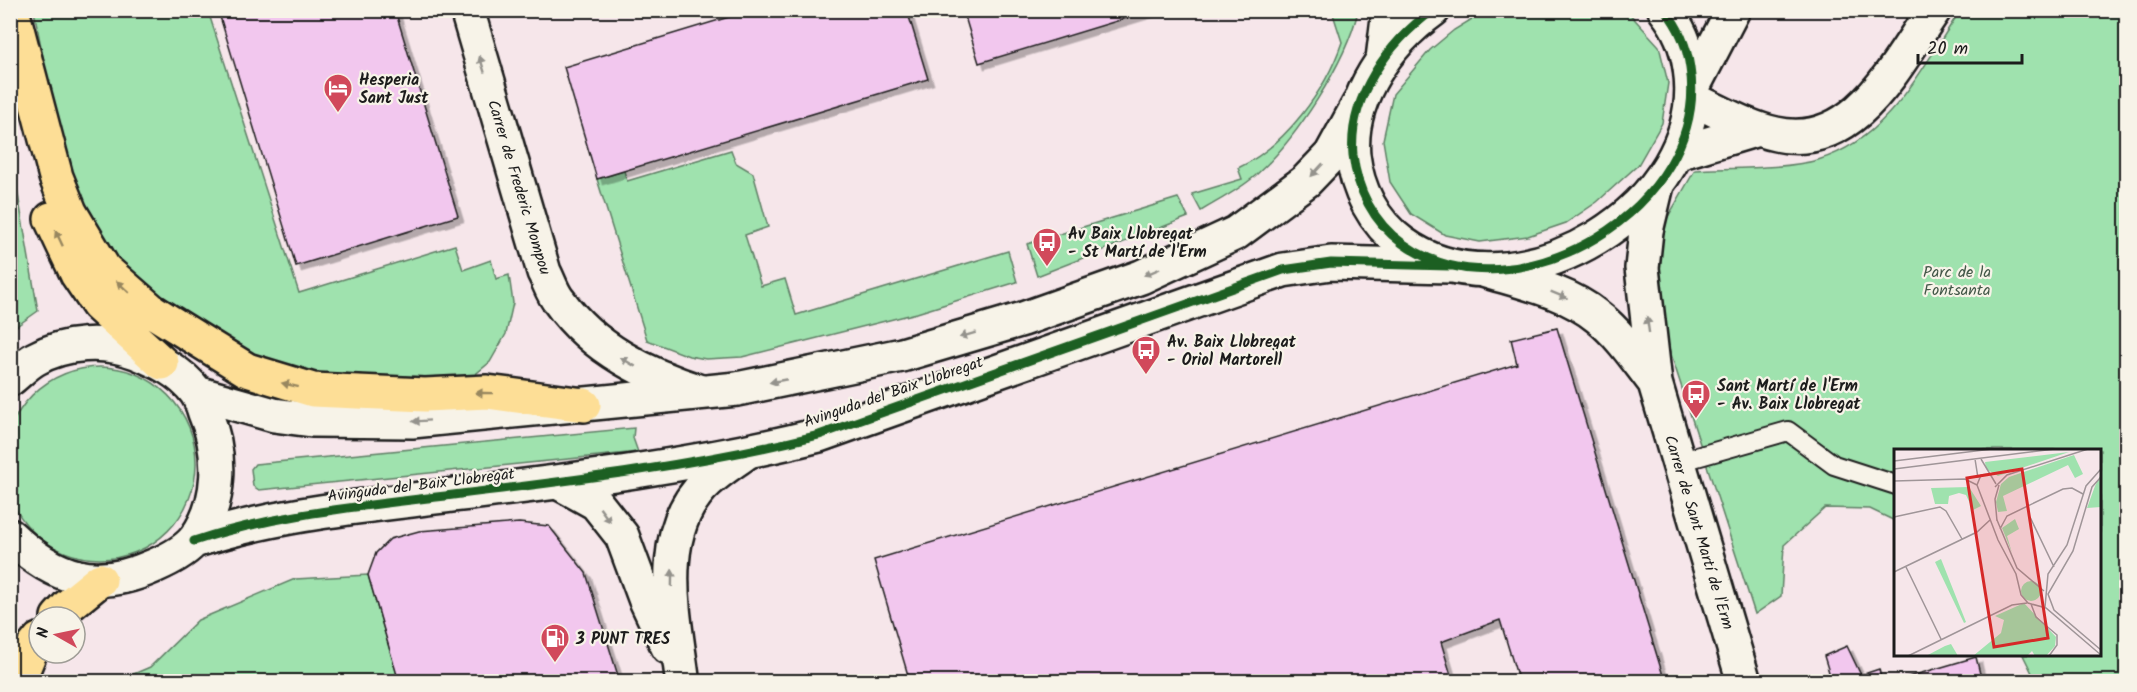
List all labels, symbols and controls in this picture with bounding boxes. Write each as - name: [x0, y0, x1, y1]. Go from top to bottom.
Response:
- scale bar: [1918, 27, 2022, 65]
- text: 20 m: [1927, 35, 1968, 64]
- one-way arrow: [477, 55, 486, 73]
- place label: Hesperia Sant Just: [359, 68, 429, 111]
- hotel icon: Hesperia Sant Just: [322, 72, 354, 114]
- street label: Carrer de Frederic Mompou: [480, 97, 557, 278]
- one-way arrow: [1310, 163, 1324, 177]
- place label: Av Baix Llobregat - St Martí de l'Erm: [1068, 222, 1207, 265]
- bus stop icon: Av Baix Llobregat - St Martí de l'Erm: [1031, 226, 1063, 268]
- one-way arrow: [54, 230, 63, 247]
- park label: Parc de la Fontsanta: [1923, 260, 1991, 303]
- one-way arrow: [1143, 268, 1161, 277]
- one-way arrow: [116, 281, 131, 294]
- one-way arrow: [1550, 290, 1568, 300]
- one-way arrow: [1643, 316, 1653, 335]
- place label: Av. Baix Llobregat - Oriol Martorell: [1167, 330, 1297, 373]
- one-way arrow: [959, 331, 977, 340]
- bus stop icon: Av. Baix Llobregat - Oriol Martorell: [1130, 334, 1162, 376]
- street label: Avinguda del Baix Llobregat: [800, 350, 987, 435]
- one-way arrow: [620, 356, 636, 367]
- place label: Sant Martí de l'Erm - Av. Baix Llobregat: [1717, 374, 1861, 417]
- one-way arrow: [768, 377, 787, 386]
- bus stop icon: Sant Martí de l'Erm - Av. Baix Llobregat: [1680, 378, 1712, 420]
- one-way arrow: [281, 379, 299, 389]
- one-way arrow: [474, 388, 493, 398]
- one-way arrow: [411, 416, 430, 425]
- street label: Carrer de Sant Martí de l'Erm: [1657, 432, 1740, 633]
- inset map: [1894, 449, 2101, 656]
- street label: Avinguda del Baix Llobregat: [326, 462, 517, 509]
- one-way arrow: [599, 507, 612, 523]
- one-way arrow: [667, 568, 677, 587]
- north arrow: [27, 605, 87, 665]
- fuel station icon: 3 PUNT TRES: [539, 622, 571, 664]
- text: N: [31, 626, 57, 640]
- place label: 3 PUNT TRES: [575, 627, 670, 652]

